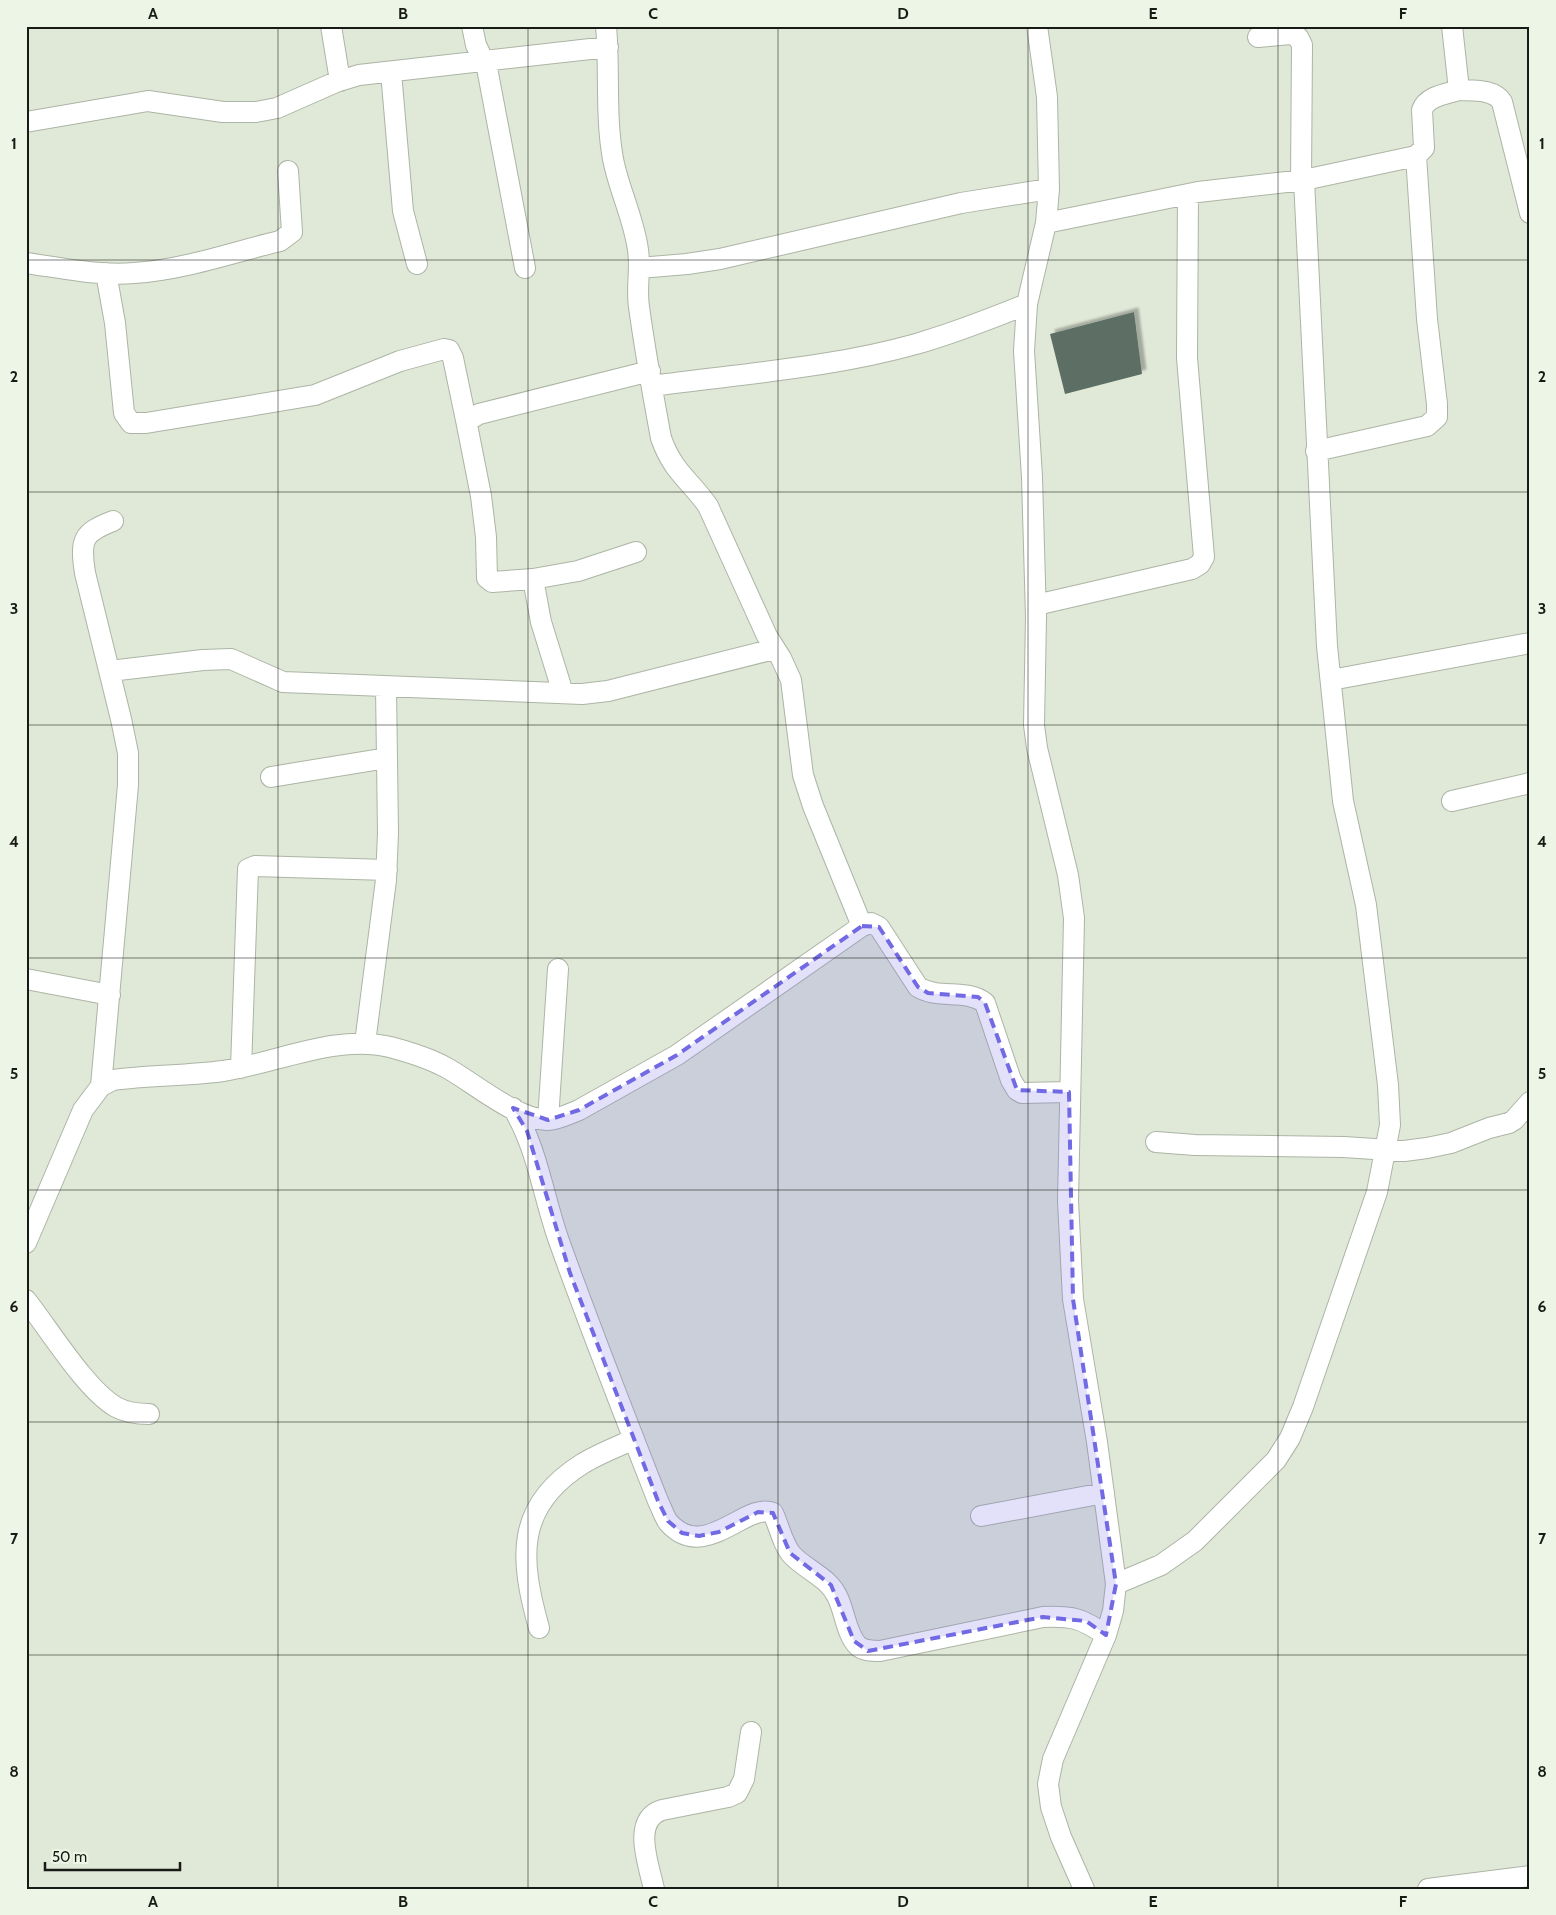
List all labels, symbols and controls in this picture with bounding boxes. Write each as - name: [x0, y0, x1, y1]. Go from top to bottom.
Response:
- text: A: [148, 4, 158, 23]
- text: B: [398, 4, 408, 23]
- text: C: [648, 4, 658, 23]
- text: D: [897, 4, 909, 23]
- text: E: [1148, 4, 1158, 23]
- text: F: [1399, 4, 1408, 23]
- text: 1: [11, 134, 17, 153]
- text: 1: [1539, 134, 1545, 153]
- text: 2: [10, 367, 18, 386]
- text: 2: [1538, 367, 1546, 386]
- text: 3: [10, 599, 18, 618]
- text: 3: [1538, 599, 1546, 618]
- text: 4: [9, 832, 19, 851]
- text: 4: [1537, 832, 1547, 851]
- text: 5: [10, 1064, 18, 1083]
- text: 5: [1538, 1064, 1546, 1083]
- text: 6: [10, 1297, 19, 1316]
- text: 6: [1538, 1297, 1547, 1316]
- text: 7: [10, 1529, 19, 1548]
- text: 7: [1538, 1529, 1547, 1548]
- text: 8: [9, 1762, 19, 1781]
- text: 8: [1537, 1762, 1547, 1781]
- scale bar: [45, 1840, 180, 1872]
- text: 50 m: [52, 1848, 87, 1866]
- text: A: [148, 1892, 158, 1911]
- text: B: [398, 1892, 408, 1911]
- text: C: [648, 1892, 658, 1911]
- text: D: [897, 1892, 909, 1911]
- text: E: [1148, 1892, 1158, 1911]
- text: F: [1399, 1892, 1408, 1911]

